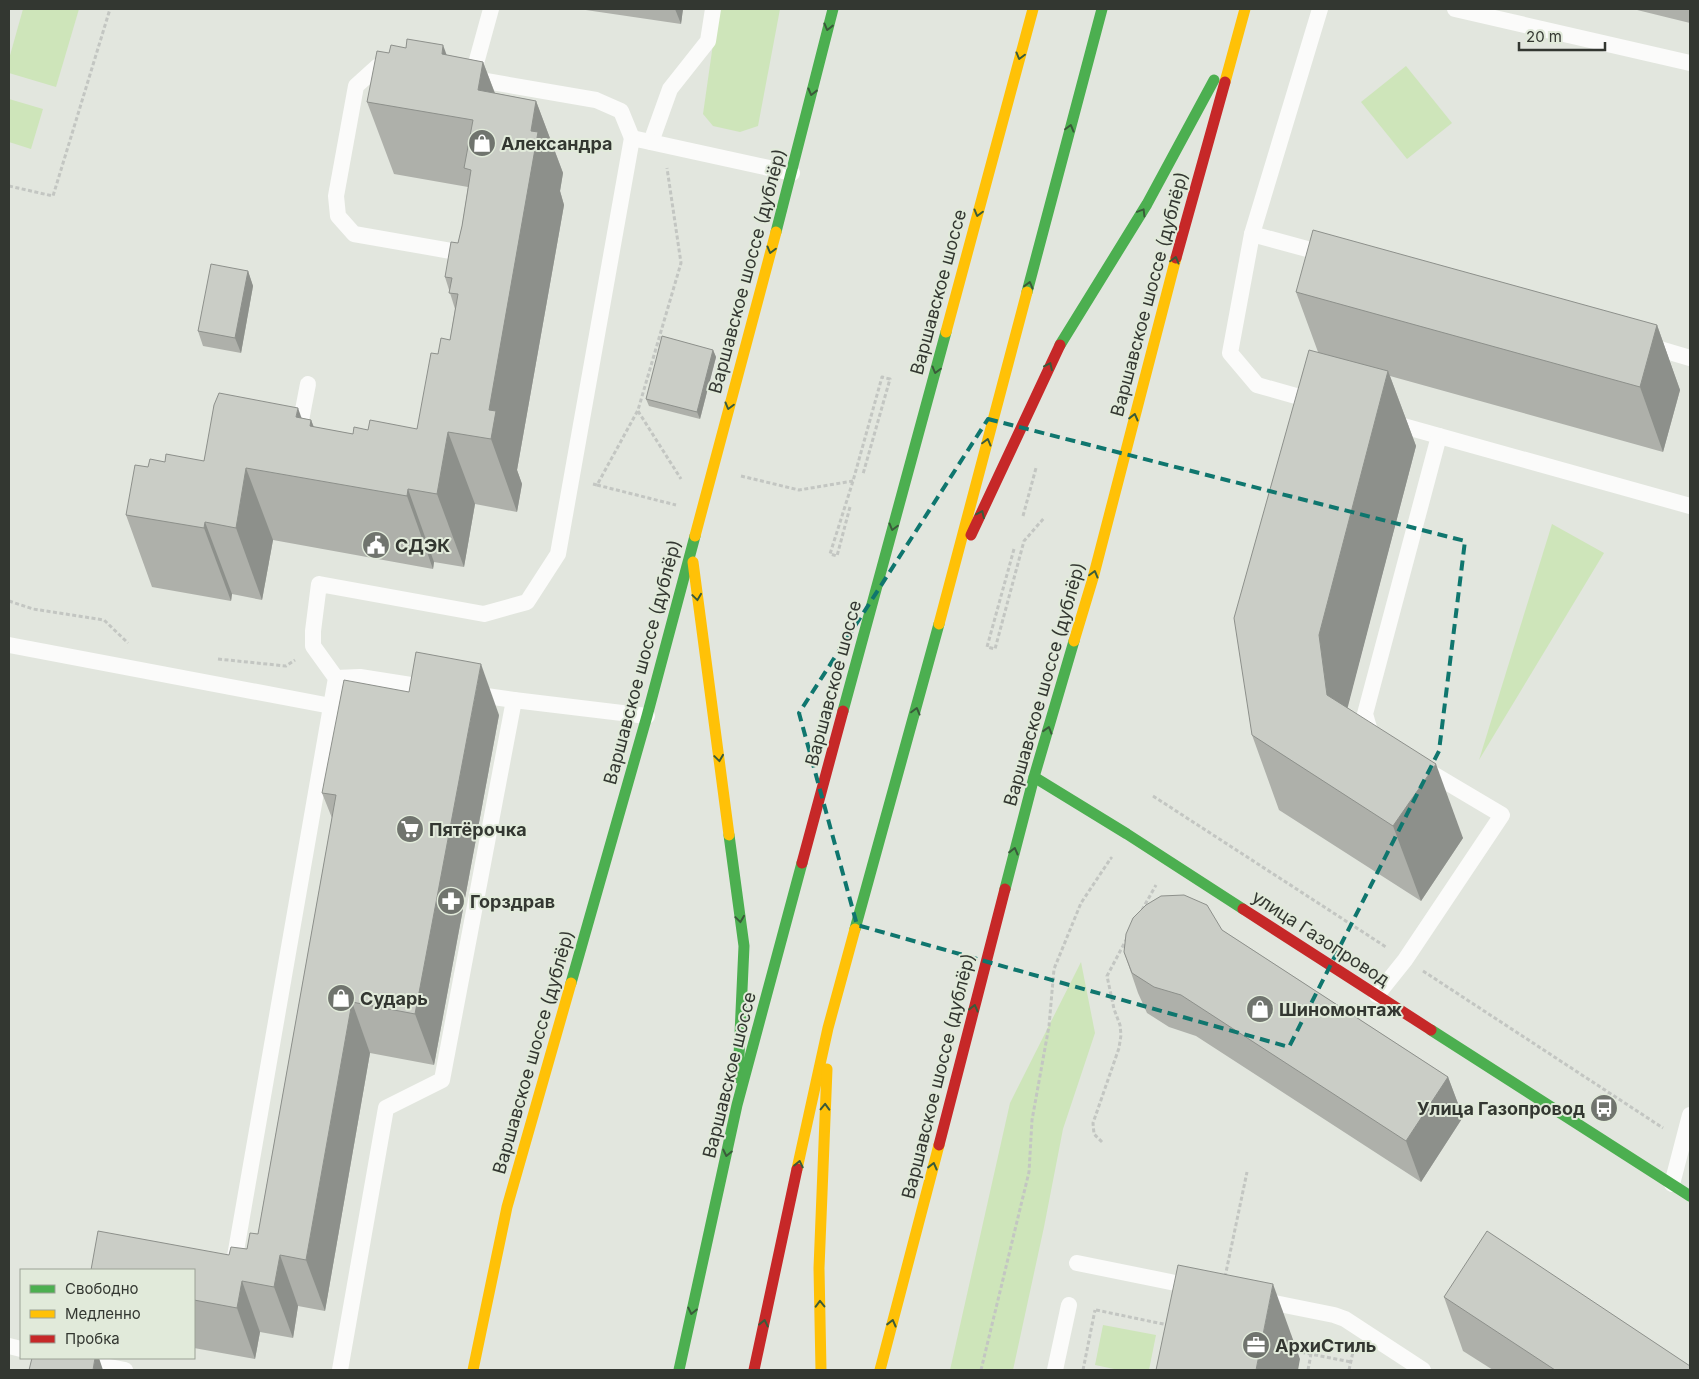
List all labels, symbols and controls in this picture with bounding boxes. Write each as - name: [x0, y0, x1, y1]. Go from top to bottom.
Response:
- scale bar: [1519, 20, 1605, 52]
- one-way arrow: [823, 22, 834, 31]
- text: 20 m: [1526, 27, 1562, 46]
- one-way arrow: [1016, 51, 1026, 59]
- one-way arrow: [807, 88, 818, 97]
- one-way arrow: [1065, 124, 1075, 132]
- shop icon: Александра: [467, 128, 497, 158]
- place label: Александра: [501, 133, 613, 154]
- street label: Варшавское шоссе (дублёр): [704, 146, 790, 396]
- street label: Варшавское шоссе (дублёр): [1106, 169, 1192, 419]
- street label: Варшавское шоссе: [906, 207, 970, 377]
- one-way arrow: [973, 208, 984, 217]
- one-way arrow: [1135, 209, 1145, 218]
- one-way arrow: [766, 245, 777, 254]
- one-way arrow: [1169, 255, 1180, 264]
- one-way arrow: [1023, 281, 1034, 289]
- one-way arrow: [1043, 363, 1053, 372]
- one-way arrow: [931, 365, 941, 373]
- one-way arrow: [724, 402, 734, 410]
- one-way arrow: [1129, 413, 1139, 421]
- one-way arrow: [982, 439, 992, 447]
- one-way arrow: [974, 510, 985, 519]
- one-way arrow: [889, 522, 899, 530]
- public building icon: СДЭК: [361, 530, 391, 560]
- place label: СДЭК: [395, 535, 450, 556]
- street label: Варшавское шоссе (дублёр): [599, 537, 685, 787]
- street label: Варшавское шоссе (дублёр): [999, 560, 1089, 808]
- one-way arrow: [1088, 570, 1099, 579]
- one-way arrow: [691, 593, 702, 601]
- street label: Варшавское шоссе: [801, 598, 865, 768]
- one-way arrow: [910, 707, 920, 716]
- one-way arrow: [1042, 726, 1052, 735]
- one-way arrow: [713, 754, 724, 762]
- supermarket icon: Пятёрочка: [395, 814, 425, 844]
- place label: Пятёрочка: [429, 819, 527, 840]
- one-way arrow: [1009, 847, 1019, 856]
- pharmacy icon: Горздрав: [436, 886, 466, 916]
- street label: улица Газопровод: [1248, 886, 1394, 990]
- place label: Горздрав: [470, 891, 555, 912]
- one-way arrow: [735, 915, 745, 923]
- street label: Варшавское шоссе (дублёр): [488, 928, 578, 1176]
- street label: Варшавское шоссе (дублёр): [897, 951, 979, 1201]
- shop icon: Сударь: [326, 983, 356, 1013]
- place label: Сударь: [360, 988, 428, 1009]
- street label: Варшавское шоссе: [698, 990, 760, 1160]
- shop icon: Шиномонтаж: [1245, 994, 1275, 1024]
- place label: Шиномонтаж: [1279, 999, 1402, 1020]
- one-way arrow: [968, 1004, 979, 1013]
- bus stop icon: Улица Газопровод: [1589, 1093, 1619, 1123]
- place label: Улица Газопровод: [1417, 1098, 1585, 1119]
- one-way arrow: [820, 1102, 831, 1110]
- one-way arrow: [722, 1148, 733, 1157]
- one-way arrow: [793, 1159, 803, 1168]
- one-way arrow: [927, 1161, 938, 1170]
- legend: [20, 1269, 195, 1359]
- text: Свободно: [65, 1279, 139, 1298]
- one-way arrow: [815, 1300, 825, 1308]
- text: Медленно: [65, 1304, 141, 1323]
- one-way arrow: [687, 1307, 698, 1316]
- one-way arrow: [758, 1318, 769, 1327]
- one-way arrow: [887, 1320, 897, 1328]
- text: Пробка: [65, 1329, 120, 1348]
- office icon: АрхиСтиль: [1241, 1330, 1271, 1360]
- place label: АрхиСтиль: [1275, 1335, 1376, 1356]

